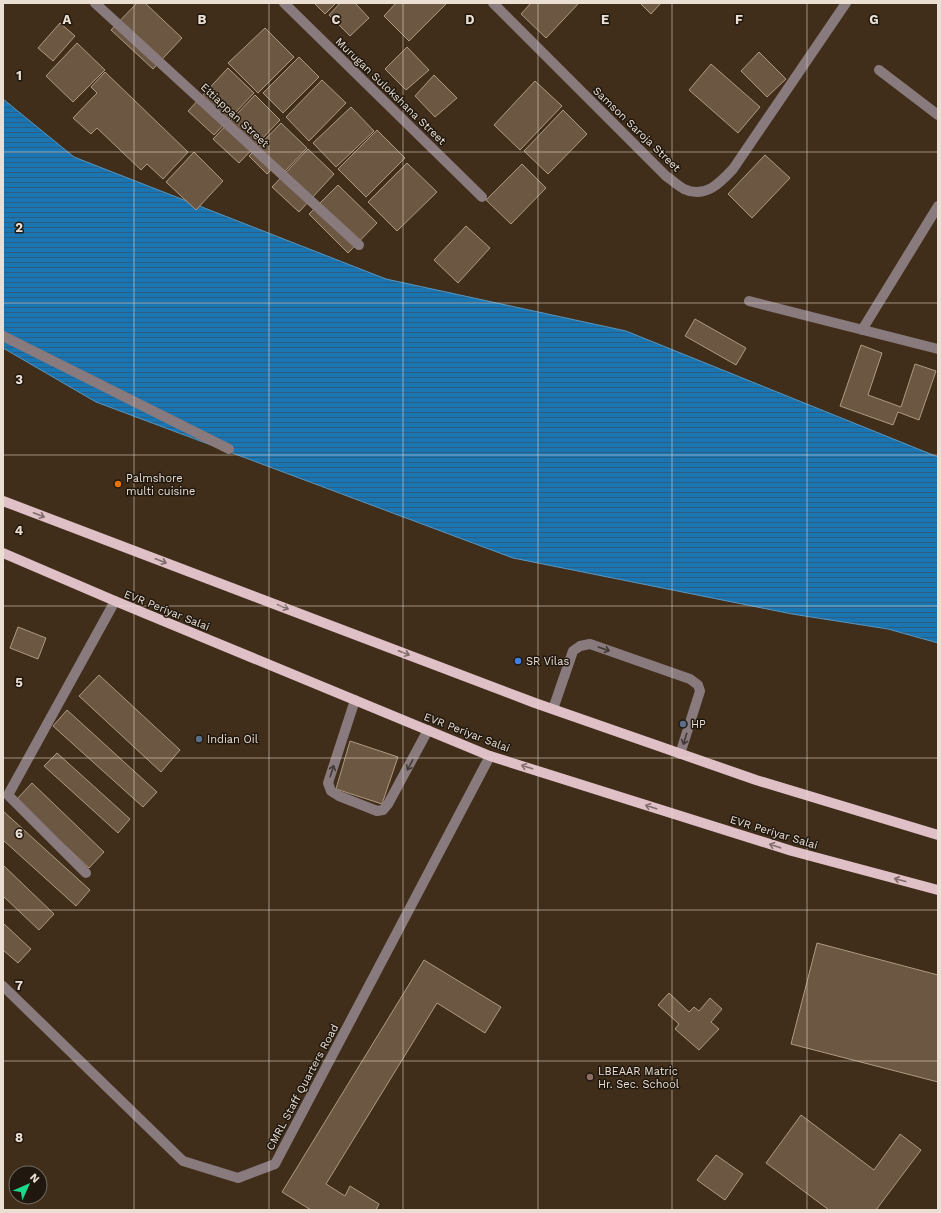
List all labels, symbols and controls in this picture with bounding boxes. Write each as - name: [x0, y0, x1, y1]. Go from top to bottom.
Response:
- text: A: [63, 12, 72, 27]
- text: B: [198, 12, 207, 27]
- text: C: [332, 12, 341, 27]
- text: D: [465, 12, 475, 27]
- text: E: [601, 12, 609, 27]
- text: F: [735, 12, 743, 27]
- text: G: [869, 12, 879, 27]
- street label: Murugan Sulokshana Street: [333, 35, 449, 148]
- text: 1: [16, 68, 22, 83]
- street label: Ettiappan Street: [198, 81, 272, 150]
- street label: Samson Saroja Street: [590, 84, 683, 175]
- text: 2: [15, 220, 23, 235]
- text: 3: [15, 372, 23, 387]
- place label: Palmshore multi cuisine: [126, 472, 195, 498]
- marker: Palmshore multi cuisine: [113, 479, 123, 489]
- one-way arrow: [33, 512, 46, 519]
- text: 4: [15, 523, 24, 538]
- one-way arrow: [155, 557, 167, 565]
- street label: EVR Periyar Salai: [122, 587, 212, 634]
- one-way arrow: [276, 603, 288, 611]
- one-way arrow: [598, 645, 610, 653]
- one-way arrow: [398, 649, 410, 657]
- place label: SR Vilas: [526, 655, 569, 668]
- marker: SR Vilas: [513, 656, 523, 666]
- text: 5: [15, 675, 23, 690]
- street label: EVR Periyar Salai: [422, 710, 512, 755]
- place label: HP: [691, 718, 706, 731]
- marker: HP: [678, 719, 688, 729]
- place label: Indian Oil: [207, 733, 259, 746]
- one-way arrow: [681, 733, 688, 746]
- marker: Indian Oil: [194, 734, 204, 744]
- one-way arrow: [405, 758, 413, 770]
- one-way arrow: [521, 763, 534, 770]
- one-way arrow: [329, 765, 336, 778]
- one-way arrow: [645, 803, 658, 810]
- street label: EVR Periyar Salai: [728, 813, 819, 852]
- text: 6: [15, 826, 23, 841]
- one-way arrow: [769, 842, 782, 849]
- one-way arrow: [894, 876, 907, 883]
- text: 7: [15, 978, 23, 993]
- street label: CMRL Staff Quarters Road: [264, 1022, 341, 1153]
- place label: LBEAAR Matric Hr. Sec. School: [598, 1065, 680, 1091]
- marker: LBEAAR Matric Hr. Sec. School: [585, 1072, 595, 1082]
- text: 8: [15, 1130, 23, 1145]
- north arrow: [8, 1165, 48, 1205]
- text: N: [27, 1171, 42, 1186]

